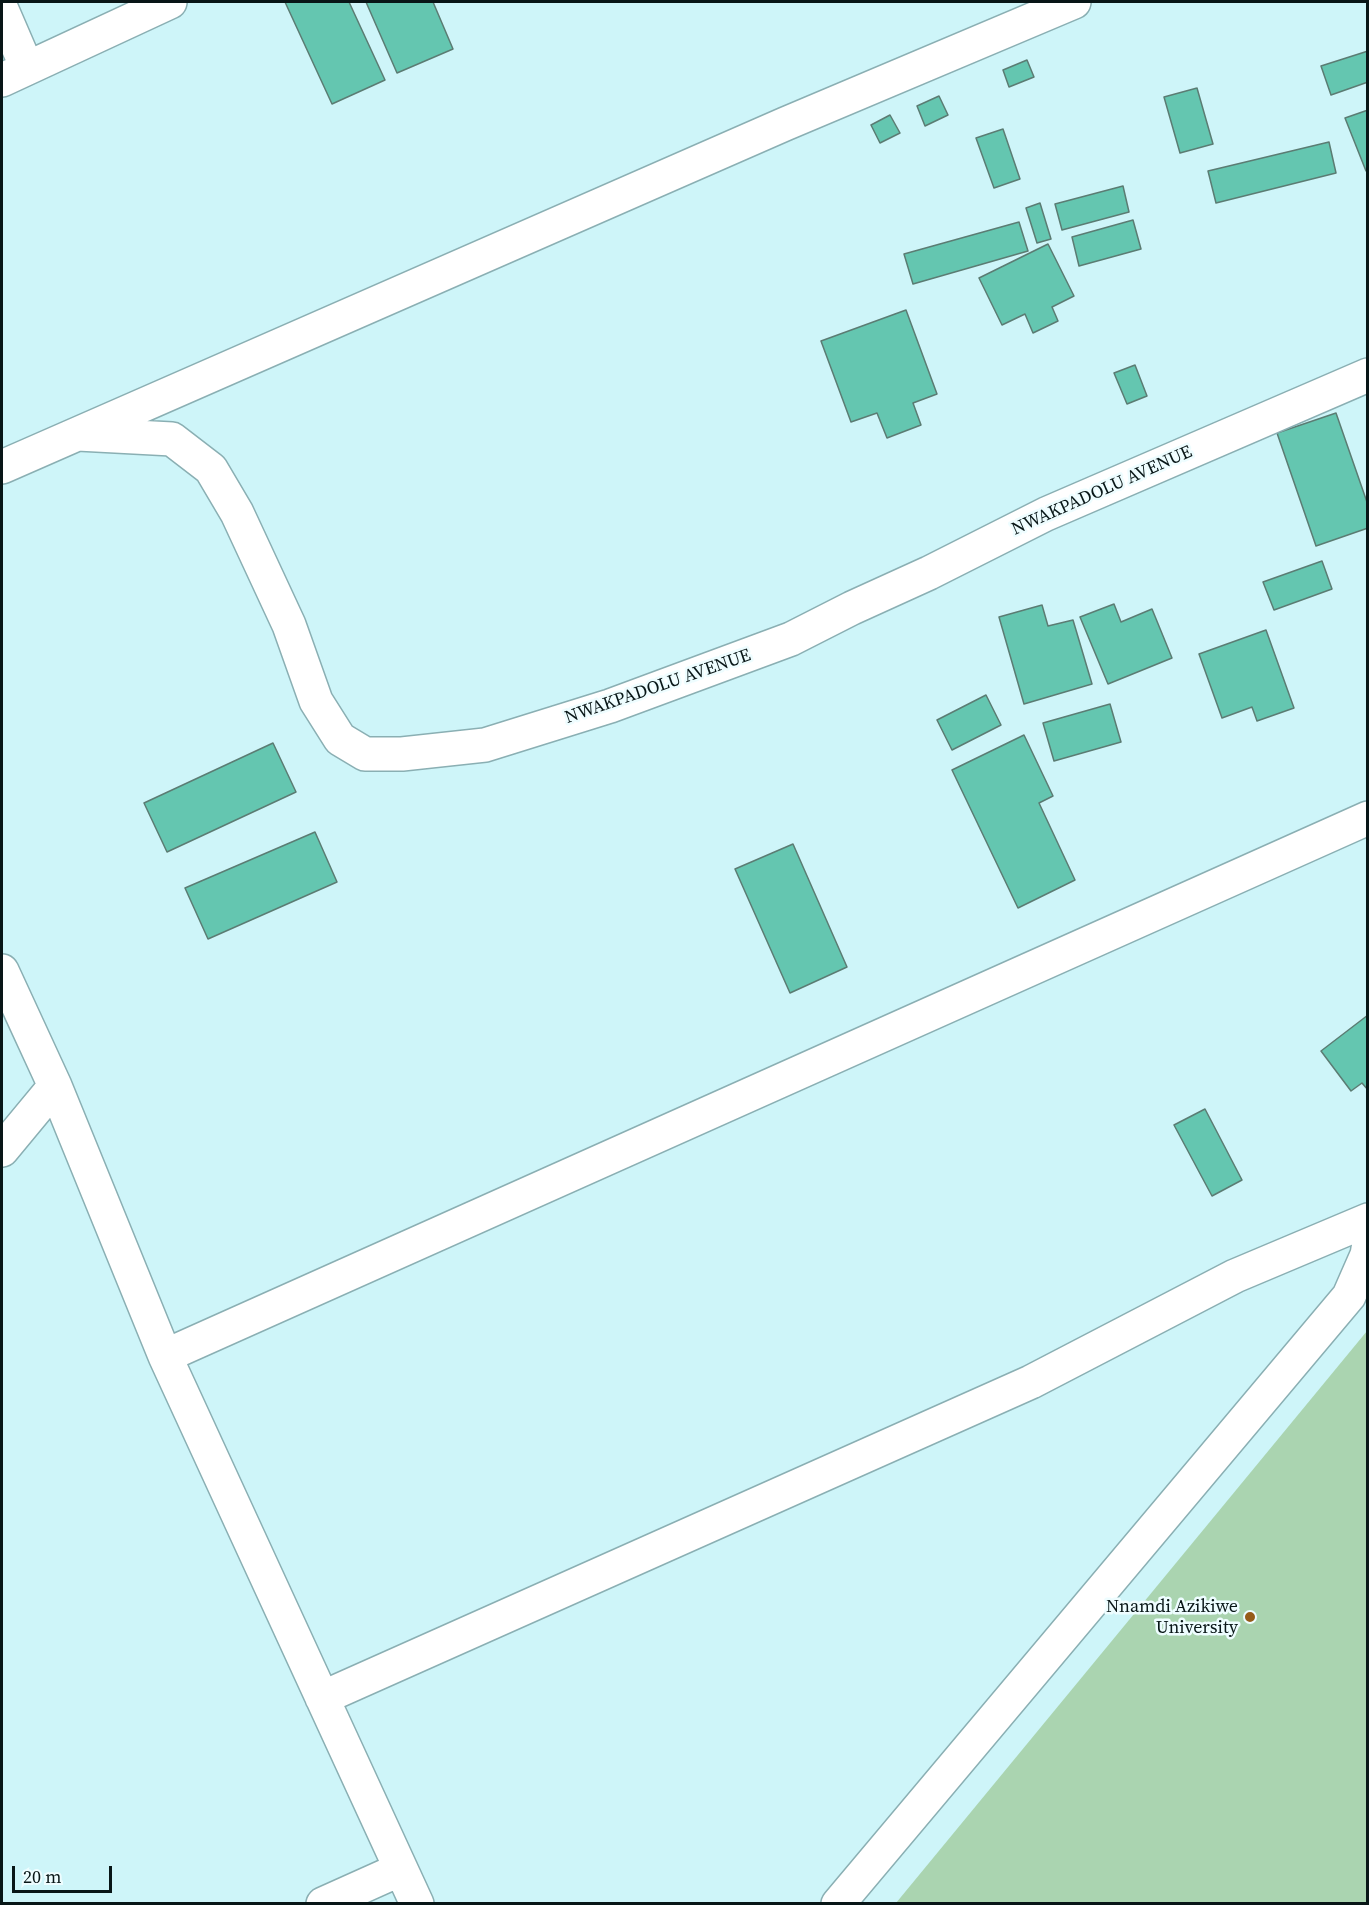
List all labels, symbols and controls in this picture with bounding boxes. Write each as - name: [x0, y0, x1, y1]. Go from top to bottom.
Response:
- street label: NWAKPADOLU AVENUE: [1008, 441, 1196, 541]
- street label: NWAKPADOLU AVENUE: [562, 645, 754, 729]
- place label: Nnamdi Azikiwe University: [1106, 1596, 1238, 1638]
- marker: Nnamdi Azikiwe University: [1243, 1610, 1257, 1624]
- scale bar: [15, 1854, 116, 1892]
- text: 20 m: [23, 1864, 61, 1889]

